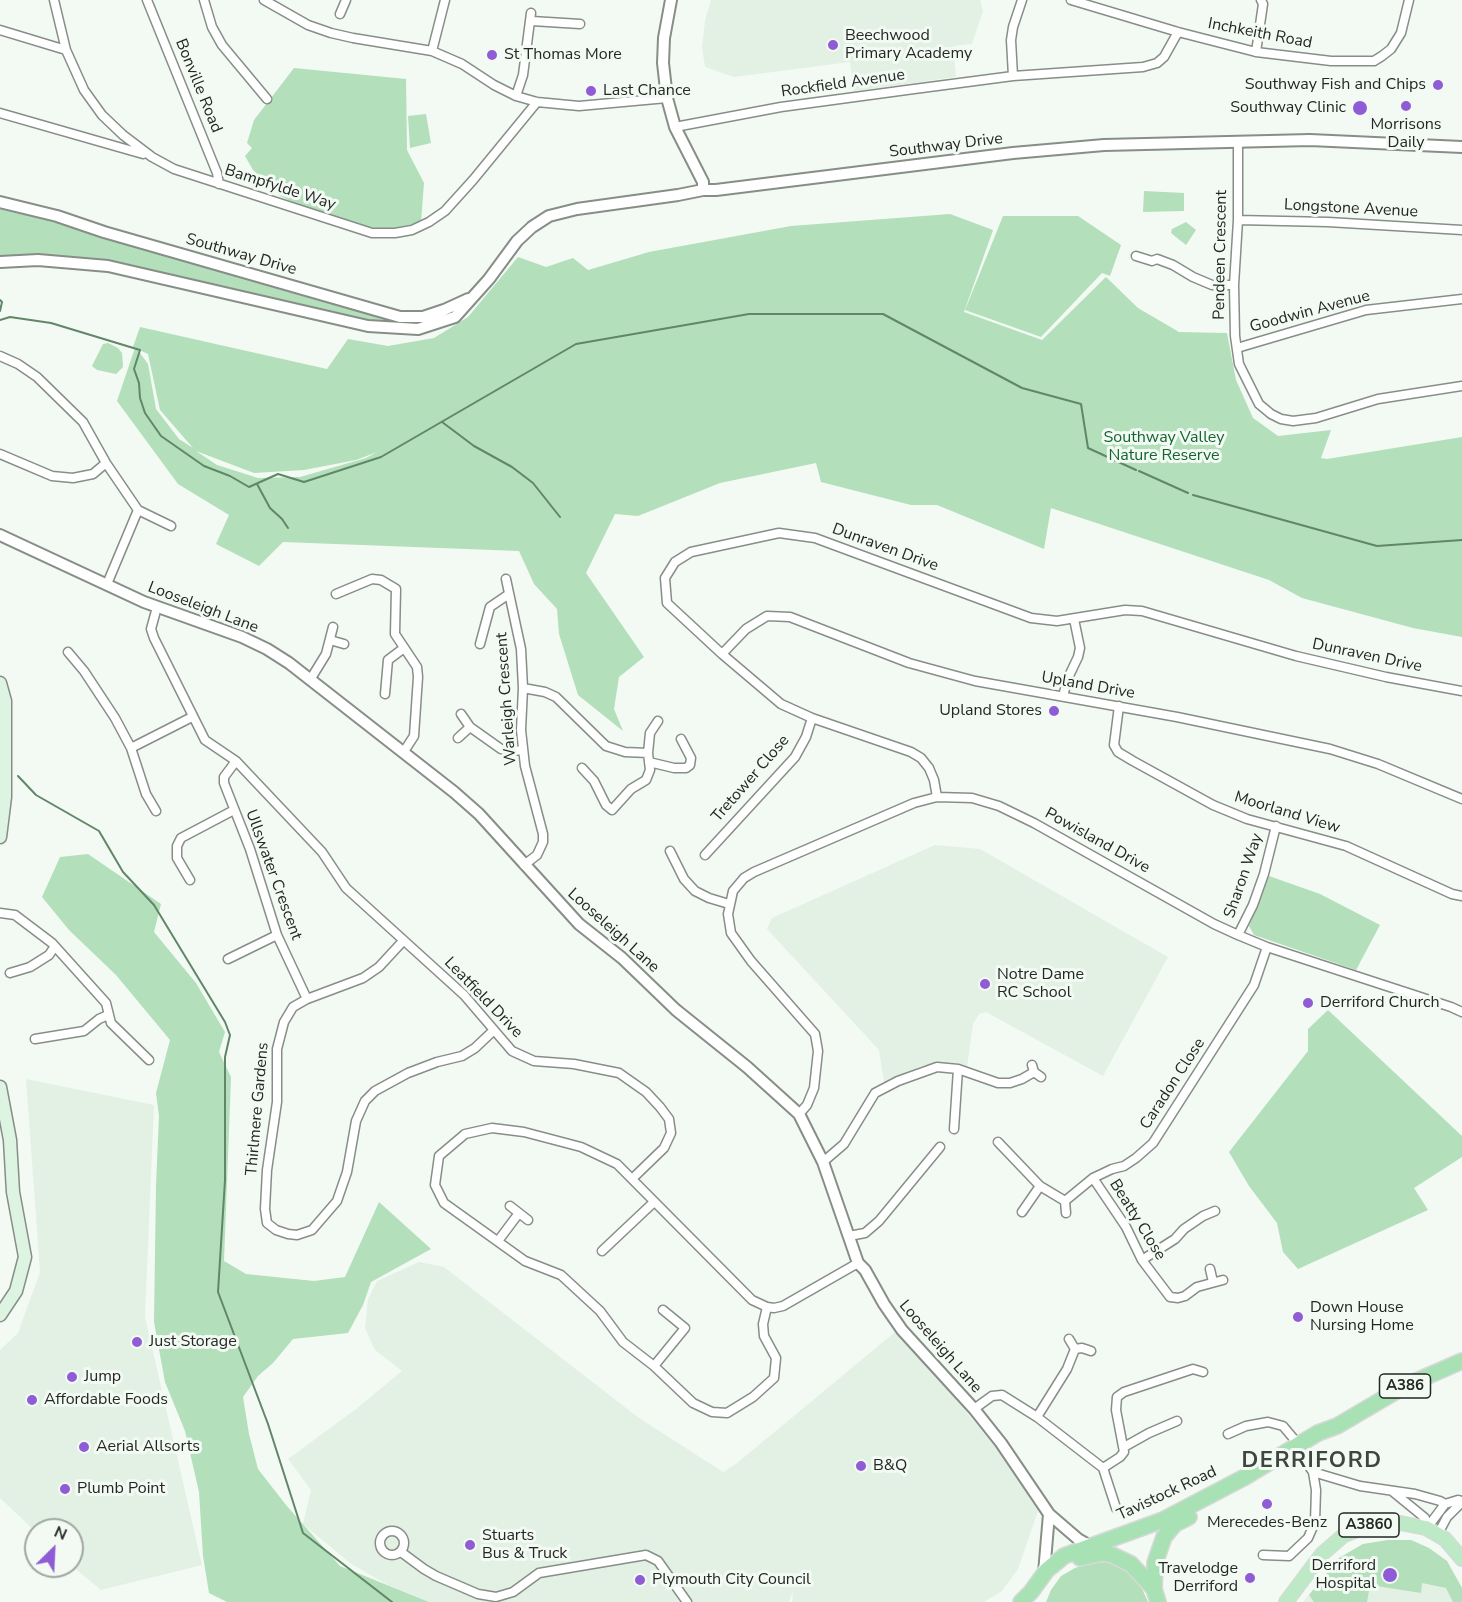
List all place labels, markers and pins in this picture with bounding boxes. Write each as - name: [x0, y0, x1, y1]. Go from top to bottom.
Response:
- place label: Beechwood Primary Academy: [845, 26, 972, 64]
- marker: Beechwood Primary Academy: [826, 38, 840, 52]
- place label: St Thomas More: [504, 45, 622, 65]
- marker: St Thomas More: [485, 48, 499, 62]
- place label: Southway Fish and Chips: [1245, 75, 1426, 95]
- marker: Southway Fish and Chips: [1431, 78, 1445, 92]
- place label: Last Chance: [603, 81, 691, 101]
- marker: Last Chance: [584, 84, 598, 98]
- place label: Southway Clinic: [1230, 98, 1346, 118]
- marker: Southway Clinic: [1351, 99, 1369, 117]
- marker: Morrisons Daily: [1399, 99, 1413, 113]
- place label: Morrisons Daily: [1370, 115, 1442, 153]
- place label: Upland Stores: [939, 701, 1042, 721]
- marker: Upland Stores: [1047, 704, 1061, 718]
- place label: Notre Dame RC School: [997, 965, 1084, 1003]
- marker: Notre Dame RC School: [978, 977, 992, 991]
- place label: Derriford Church: [1320, 993, 1440, 1013]
- marker: Derriford Church: [1301, 996, 1315, 1010]
- place label: Down House Nursing Home: [1310, 1298, 1414, 1336]
- marker: Down House Nursing Home: [1291, 1310, 1305, 1324]
- place label: Just Storage: [149, 1332, 237, 1352]
- marker: Just Storage: [130, 1335, 144, 1349]
- place label: Jump: [84, 1367, 121, 1387]
- marker: Jump: [65, 1370, 79, 1384]
- place label: Affordable Foods: [44, 1390, 168, 1410]
- marker: Affordable Foods: [25, 1393, 39, 1407]
- place label: Aerial Allsorts: [96, 1437, 200, 1457]
- marker: Aerial Allsorts: [77, 1440, 91, 1454]
- place label: B&Q: [873, 1456, 907, 1476]
- marker: B&Q: [854, 1459, 868, 1473]
- place label: Plumb Point: [77, 1479, 165, 1499]
- marker: Plumb Point: [58, 1482, 72, 1496]
- marker: Merecedes-Benz: [1260, 1497, 1274, 1511]
- place label: Merecedes-Benz: [1207, 1513, 1327, 1533]
- place label: Stuarts Bus & Truck: [482, 1526, 567, 1564]
- marker: Stuarts Bus & Truck: [463, 1538, 477, 1552]
- place label: Derriford Hospital: [1311, 1556, 1376, 1594]
- place label: Travelodge Derriford: [1158, 1559, 1238, 1597]
- marker: Derriford Hospital: [1381, 1566, 1399, 1584]
- place label: Plymouth City Council: [652, 1570, 811, 1590]
- marker: Travelodge Derriford: [1243, 1571, 1257, 1585]
- marker: Plymouth City Council: [633, 1573, 647, 1587]

